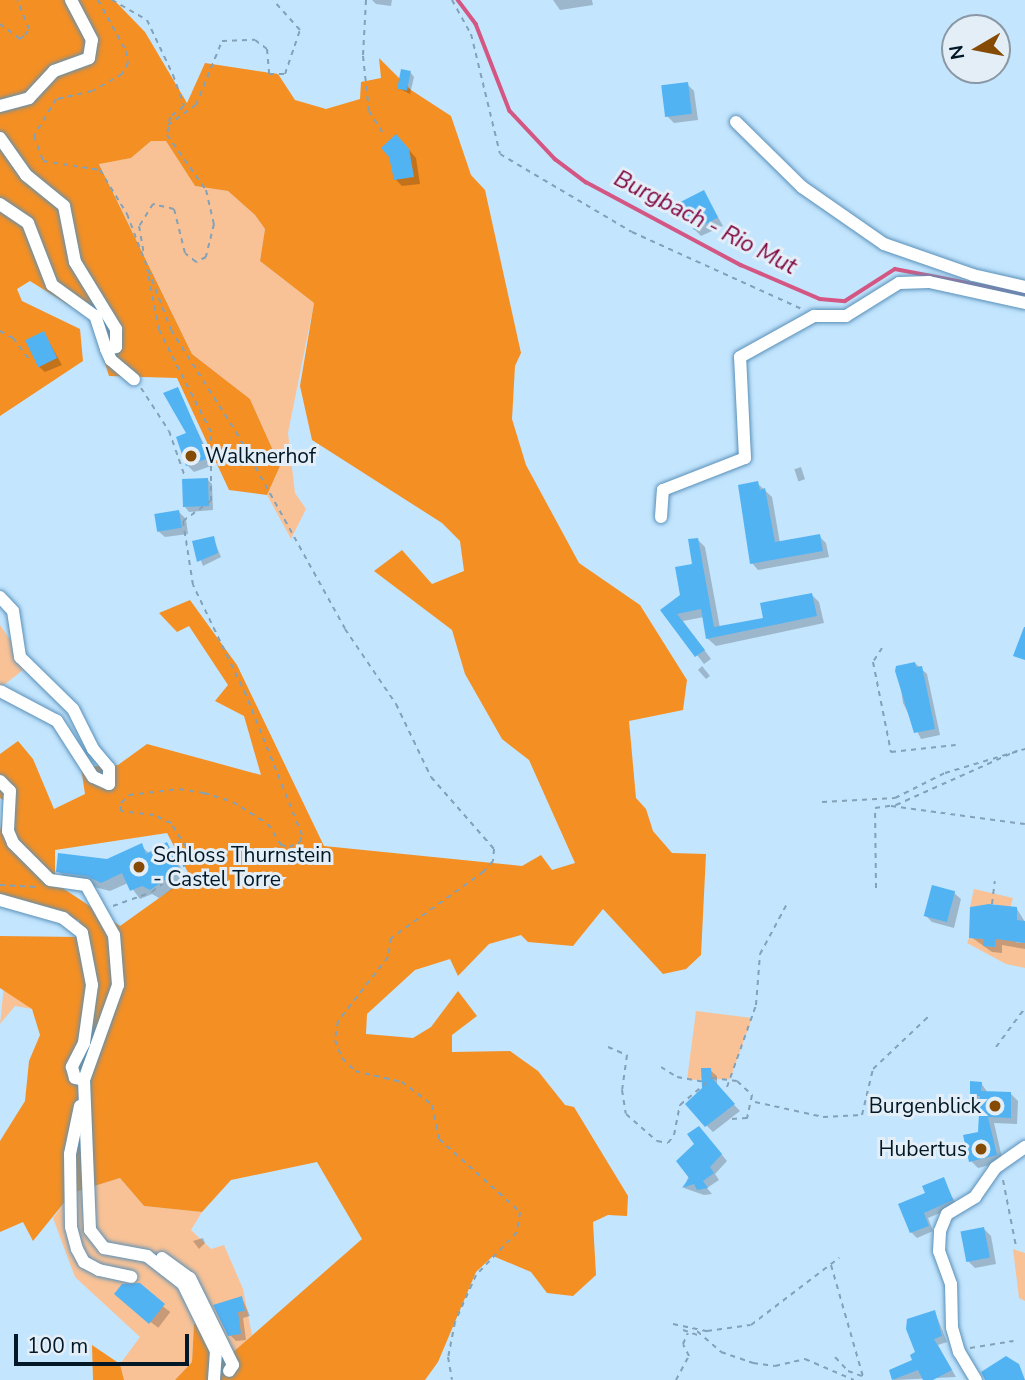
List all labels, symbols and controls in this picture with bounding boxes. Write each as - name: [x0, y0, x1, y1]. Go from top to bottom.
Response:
- north arrow: [941, 14, 1011, 84]
- text: N: [943, 43, 971, 62]
- water label: Burgbach - Rio Mut: [609, 165, 801, 281]
- place label: Walknerhof: [205, 443, 316, 469]
- marker: Walknerhof: [183, 448, 199, 464]
- place label: Schloss Thurnstein - Castel Torre: [153, 842, 332, 892]
- marker: Schloss Thurnstein - Castel Torre: [131, 859, 147, 875]
- place label: Burgenblick: [869, 1093, 981, 1119]
- marker: Burgenblick: [987, 1098, 1003, 1114]
- place label: Hubertus: [879, 1136, 967, 1162]
- marker: Hubertus: [973, 1141, 989, 1157]
- scale bar: [18, 1320, 192, 1364]
- text: 100 m: [27, 1332, 88, 1360]

